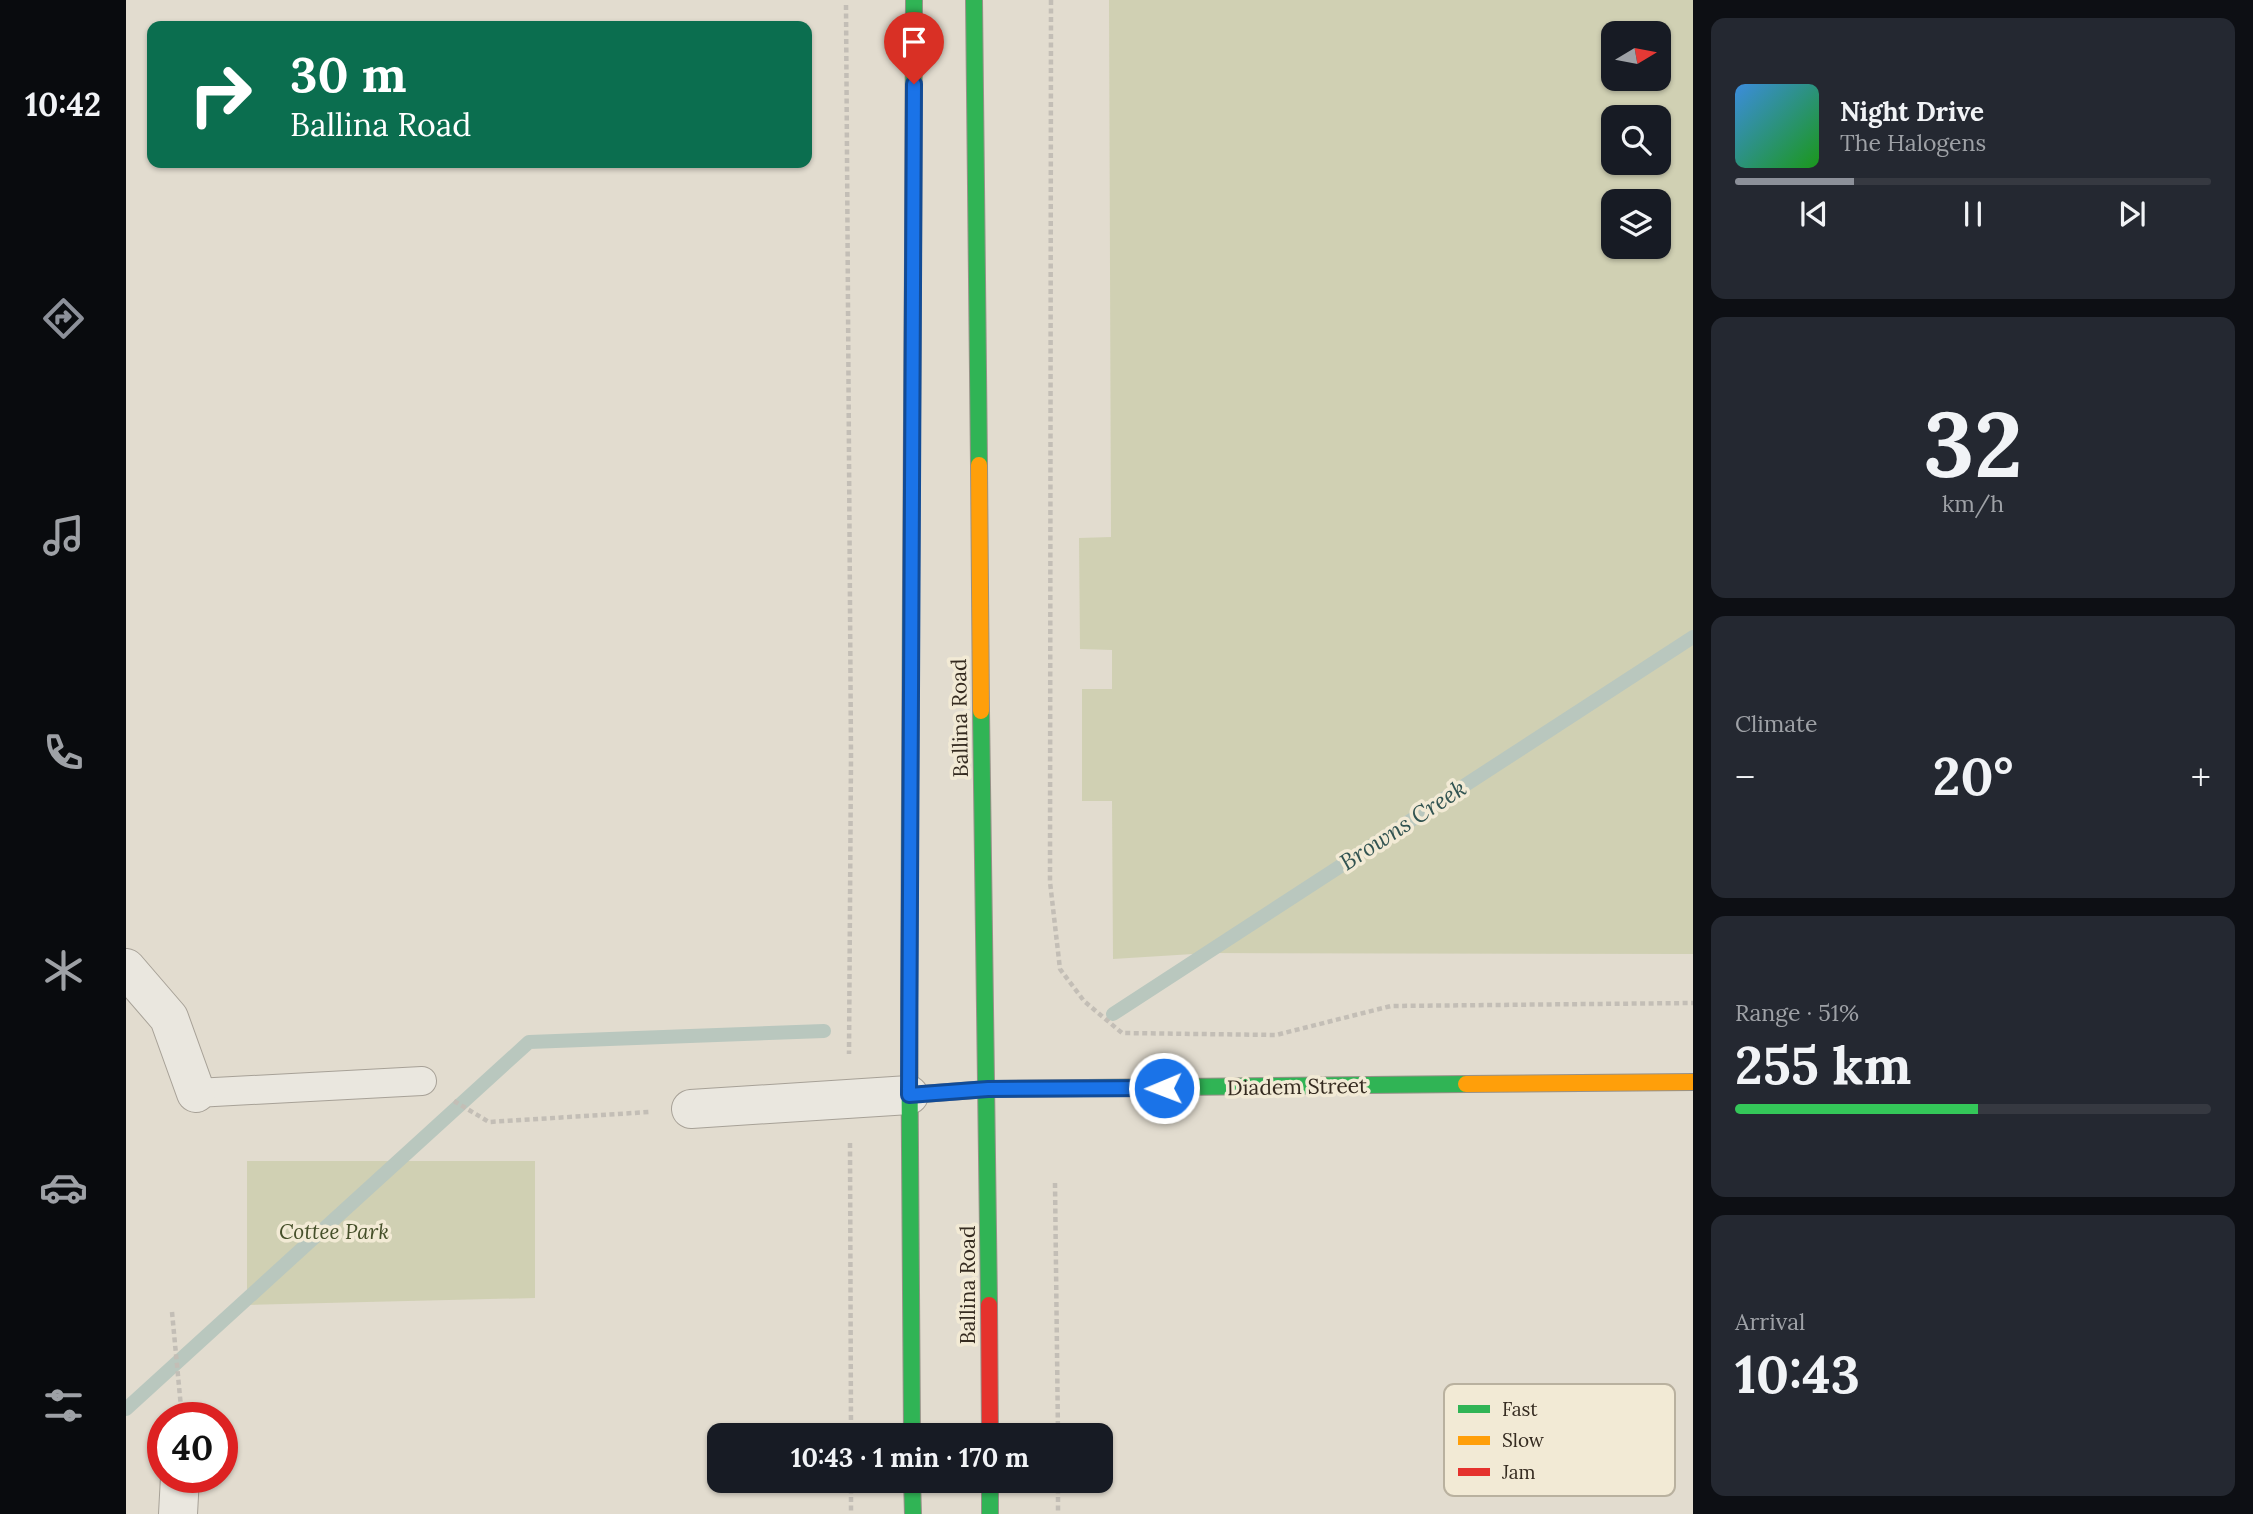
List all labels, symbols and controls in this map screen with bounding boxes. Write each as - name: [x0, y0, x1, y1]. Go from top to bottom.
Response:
- pin: [884, 12.0, 944, 84]
- north arrow: [1601, 21, 1671, 91]
- map controls: [1601, 21, 1671, 259]
- icon: arrive: [895, 23, 933, 61]
- text: 30 m: [290, 43, 407, 105]
- icon: right: [175, 49, 266, 140]
- text: 10:42: [25, 84, 101, 125]
- text: Night Drive: [1840, 95, 1984, 128]
- text: Ballina Road: [290, 104, 471, 145]
- button: search: [1601, 105, 1671, 175]
- text: The Halogens: [1840, 128, 1986, 157]
- button: layers: [1601, 189, 1671, 259]
- icon: previous: [1795, 195, 1833, 233]
- icon: pause: [1954, 195, 1992, 233]
- icon: next: [2113, 195, 2151, 233]
- icon: directions: [39, 294, 88, 343]
- text: 32: [1923, 385, 2023, 502]
- text: km/h: [1942, 489, 2004, 518]
- icon: music: [39, 511, 88, 560]
- street label: Ballina Road: [945, 658, 974, 778]
- text: Climate: [1735, 709, 1817, 738]
- icon: phone: [39, 728, 88, 777]
- text: 20°: [1933, 743, 2013, 809]
- text: −: [1735, 753, 1755, 801]
- text: +: [2191, 753, 2211, 801]
- water label: Browns Creek: [1334, 773, 1471, 876]
- icon: climate: [39, 946, 88, 995]
- text: Range · 51%: [1735, 998, 1859, 1027]
- text: 255 km: [1735, 1032, 1911, 1098]
- position arrow: [1127, 1051, 1201, 1125]
- street label: Diadem Street: [1227, 1072, 1368, 1101]
- icon: car: [39, 1163, 88, 1212]
- park label: Cottee Park: [279, 1218, 389, 1245]
- street label: Ballina Road: [954, 1225, 981, 1345]
- text: Arrival: [1735, 1307, 1805, 1336]
- text: 10:43: [1735, 1341, 1860, 1407]
- icon: filters: [39, 1381, 88, 1430]
- legend: [1444, 1384, 1675, 1496]
- text: Fast: [1502, 1397, 1538, 1421]
- speed limit sign: 40: [147, 1402, 238, 1493]
- text: Slow: [1502, 1428, 1545, 1452]
- text: 10:43 · 1 min · 170 m: [791, 1441, 1029, 1474]
- text: Jam: [1501, 1460, 1536, 1484]

